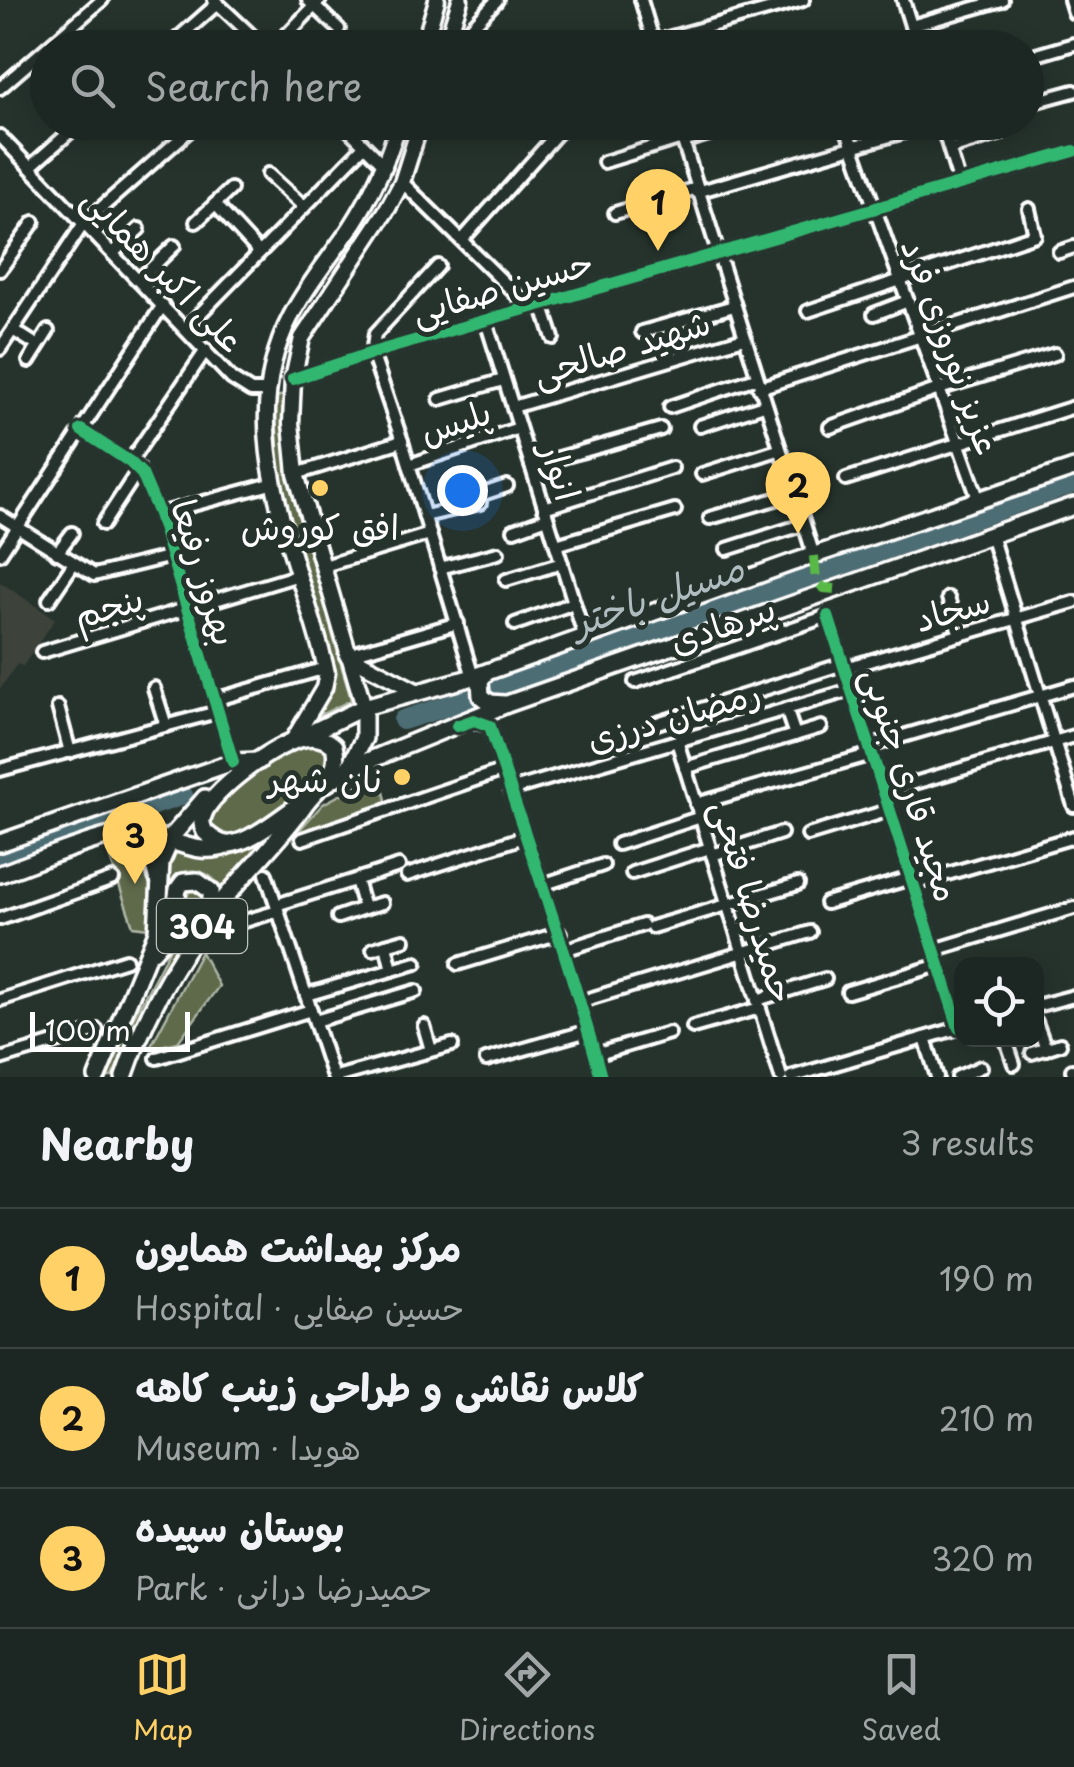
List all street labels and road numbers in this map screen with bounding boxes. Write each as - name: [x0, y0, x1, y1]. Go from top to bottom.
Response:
- street label: علی اکبر همایی: [71, 172, 259, 364]
- street label: عزیز نوروزی فرد: [889, 230, 1017, 462]
- street label: حسین صفایی: [405, 234, 599, 336]
- street label: شهید صالحی: [526, 294, 716, 398]
- street label: پلیس: [413, 384, 497, 456]
- street label: انوار: [527, 432, 596, 507]
- street label: بهروز رفیعا: [159, 492, 253, 652]
- street label: پنجم: [67, 570, 150, 643]
- street label: سجاد: [908, 572, 996, 644]
- street label: پیرهادی: [662, 580, 782, 666]
- street label: مجید قاری جنوبی: [850, 660, 976, 908]
- street label: رمضان درزی: [580, 664, 766, 764]
- street label: حمیدرضا فتحی: [699, 793, 811, 1009]
- road number: 304: [157, 899, 247, 953]

